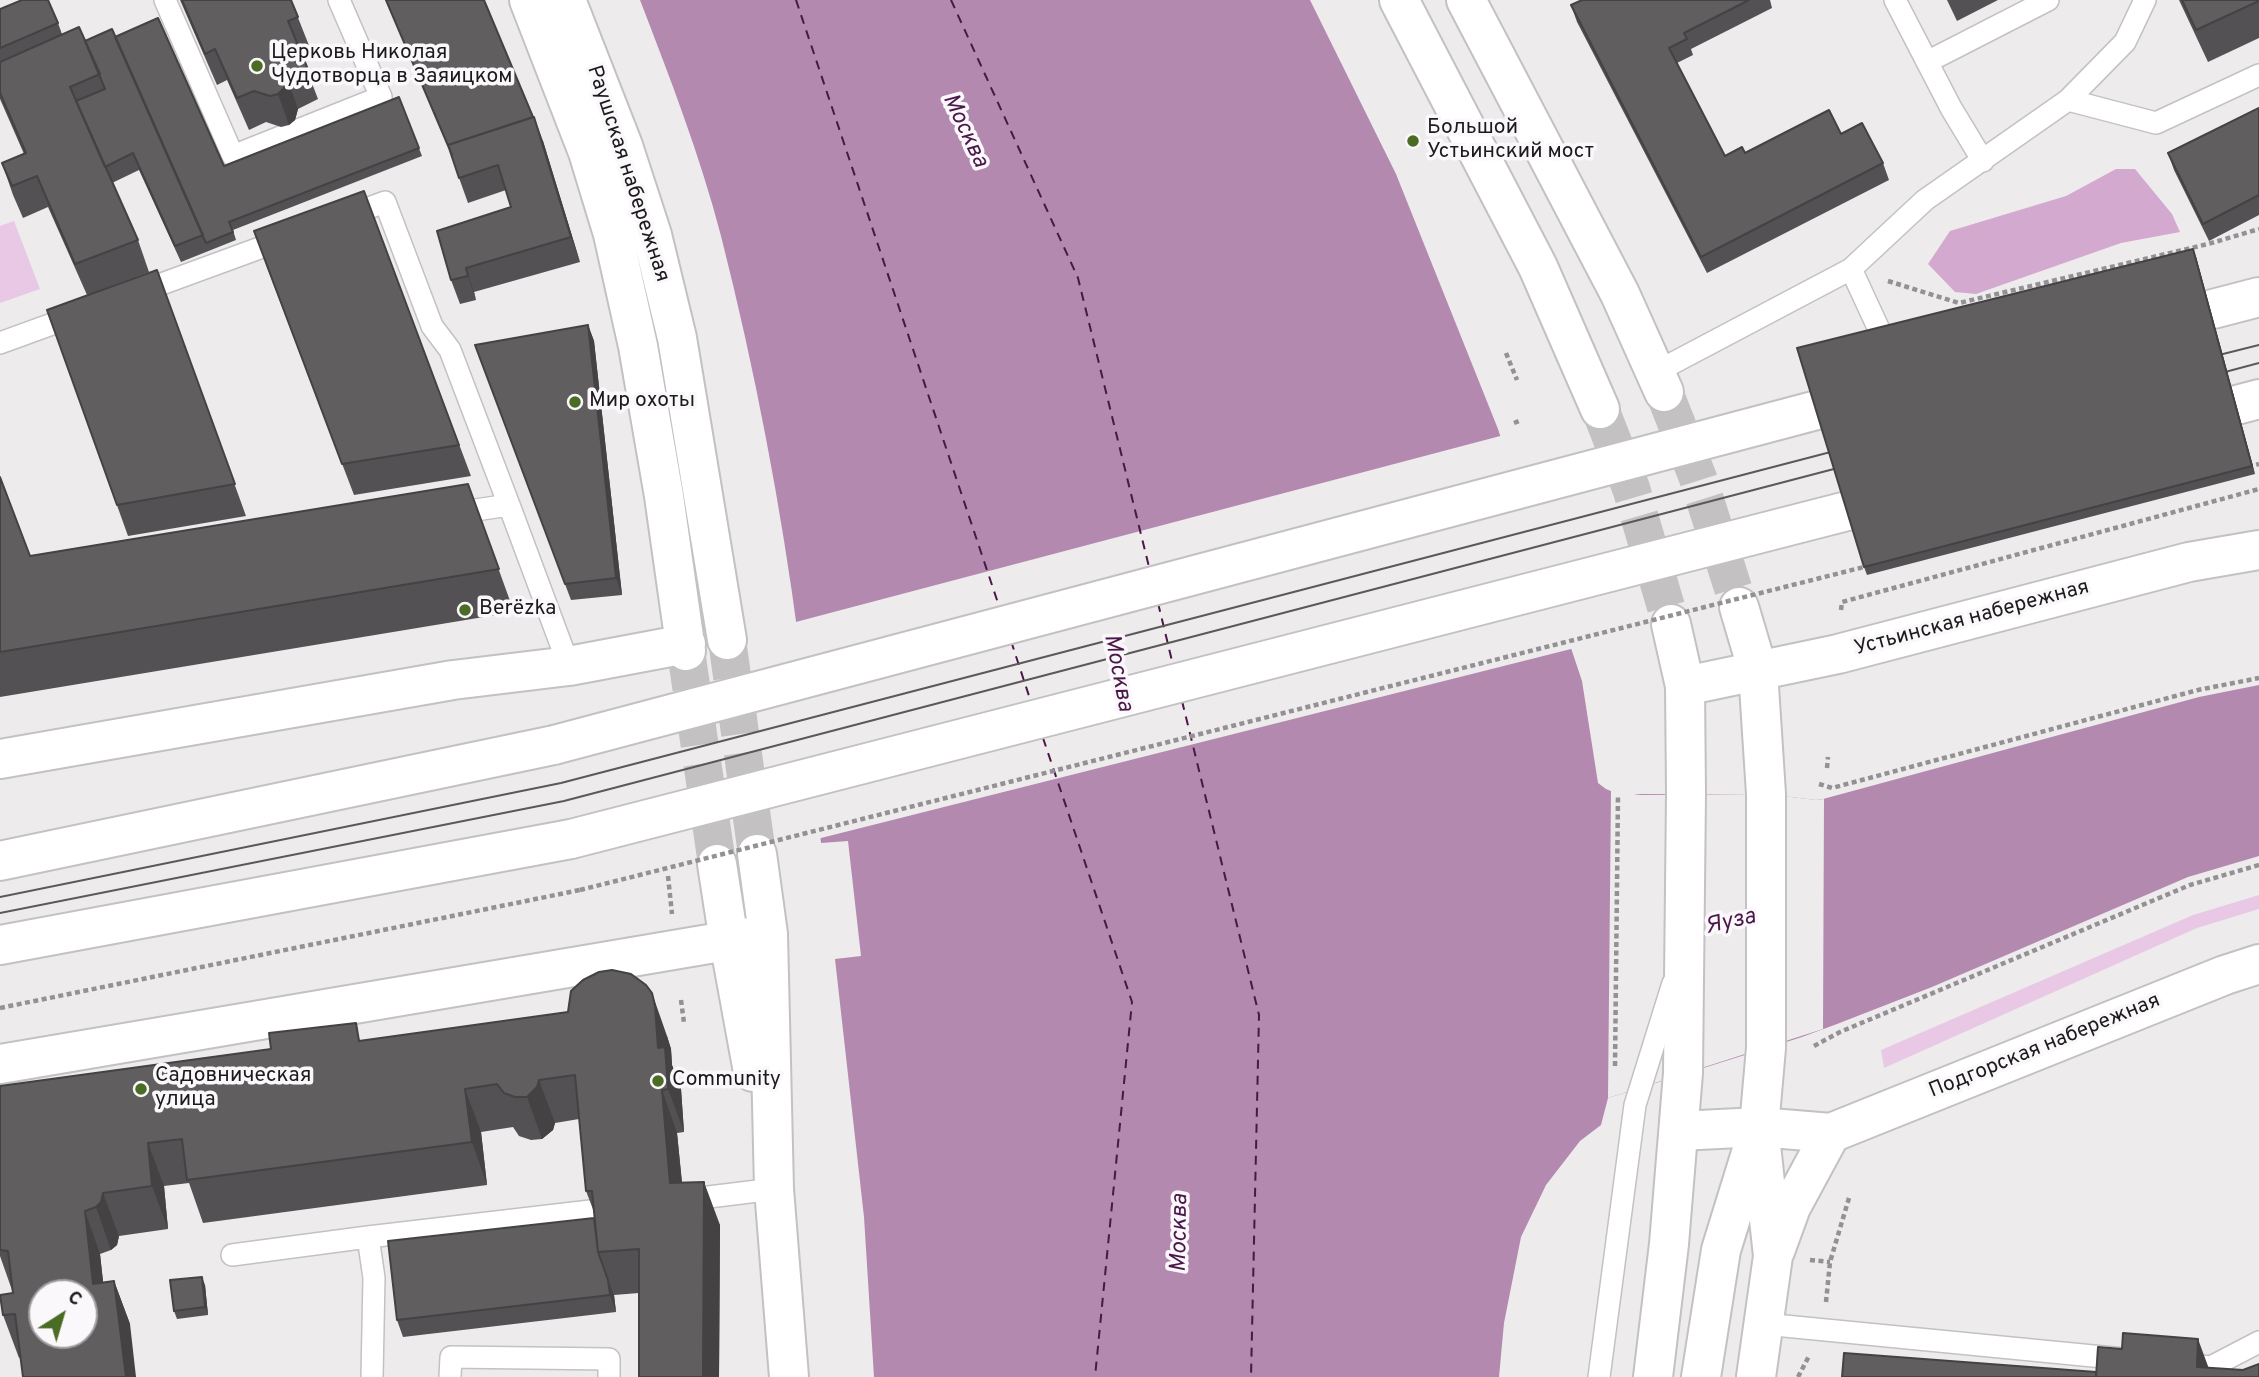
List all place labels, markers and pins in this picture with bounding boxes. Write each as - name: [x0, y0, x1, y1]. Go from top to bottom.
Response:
- place label: Церковь Николая Чудотворца в Заяицком: [271, 41, 513, 91]
- marker: Церковь Николая Чудотворца в Заяицком: [249, 58, 265, 74]
- place label: Большой Устьинский мост: [1427, 116, 1594, 166]
- marker: Большой Устьинский мост: [1405, 133, 1421, 149]
- place label: Мир охоты: [589, 389, 695, 415]
- marker: Мир охоты: [567, 394, 583, 410]
- place label: Berёzka: [479, 597, 556, 623]
- marker: Berёzka: [457, 602, 473, 618]
- place label: Садовническая улица: [155, 1064, 311, 1114]
- place label: Community: [672, 1068, 781, 1094]
- marker: Community: [650, 1073, 666, 1089]
- marker: Садовническая улица: [133, 1081, 149, 1097]

